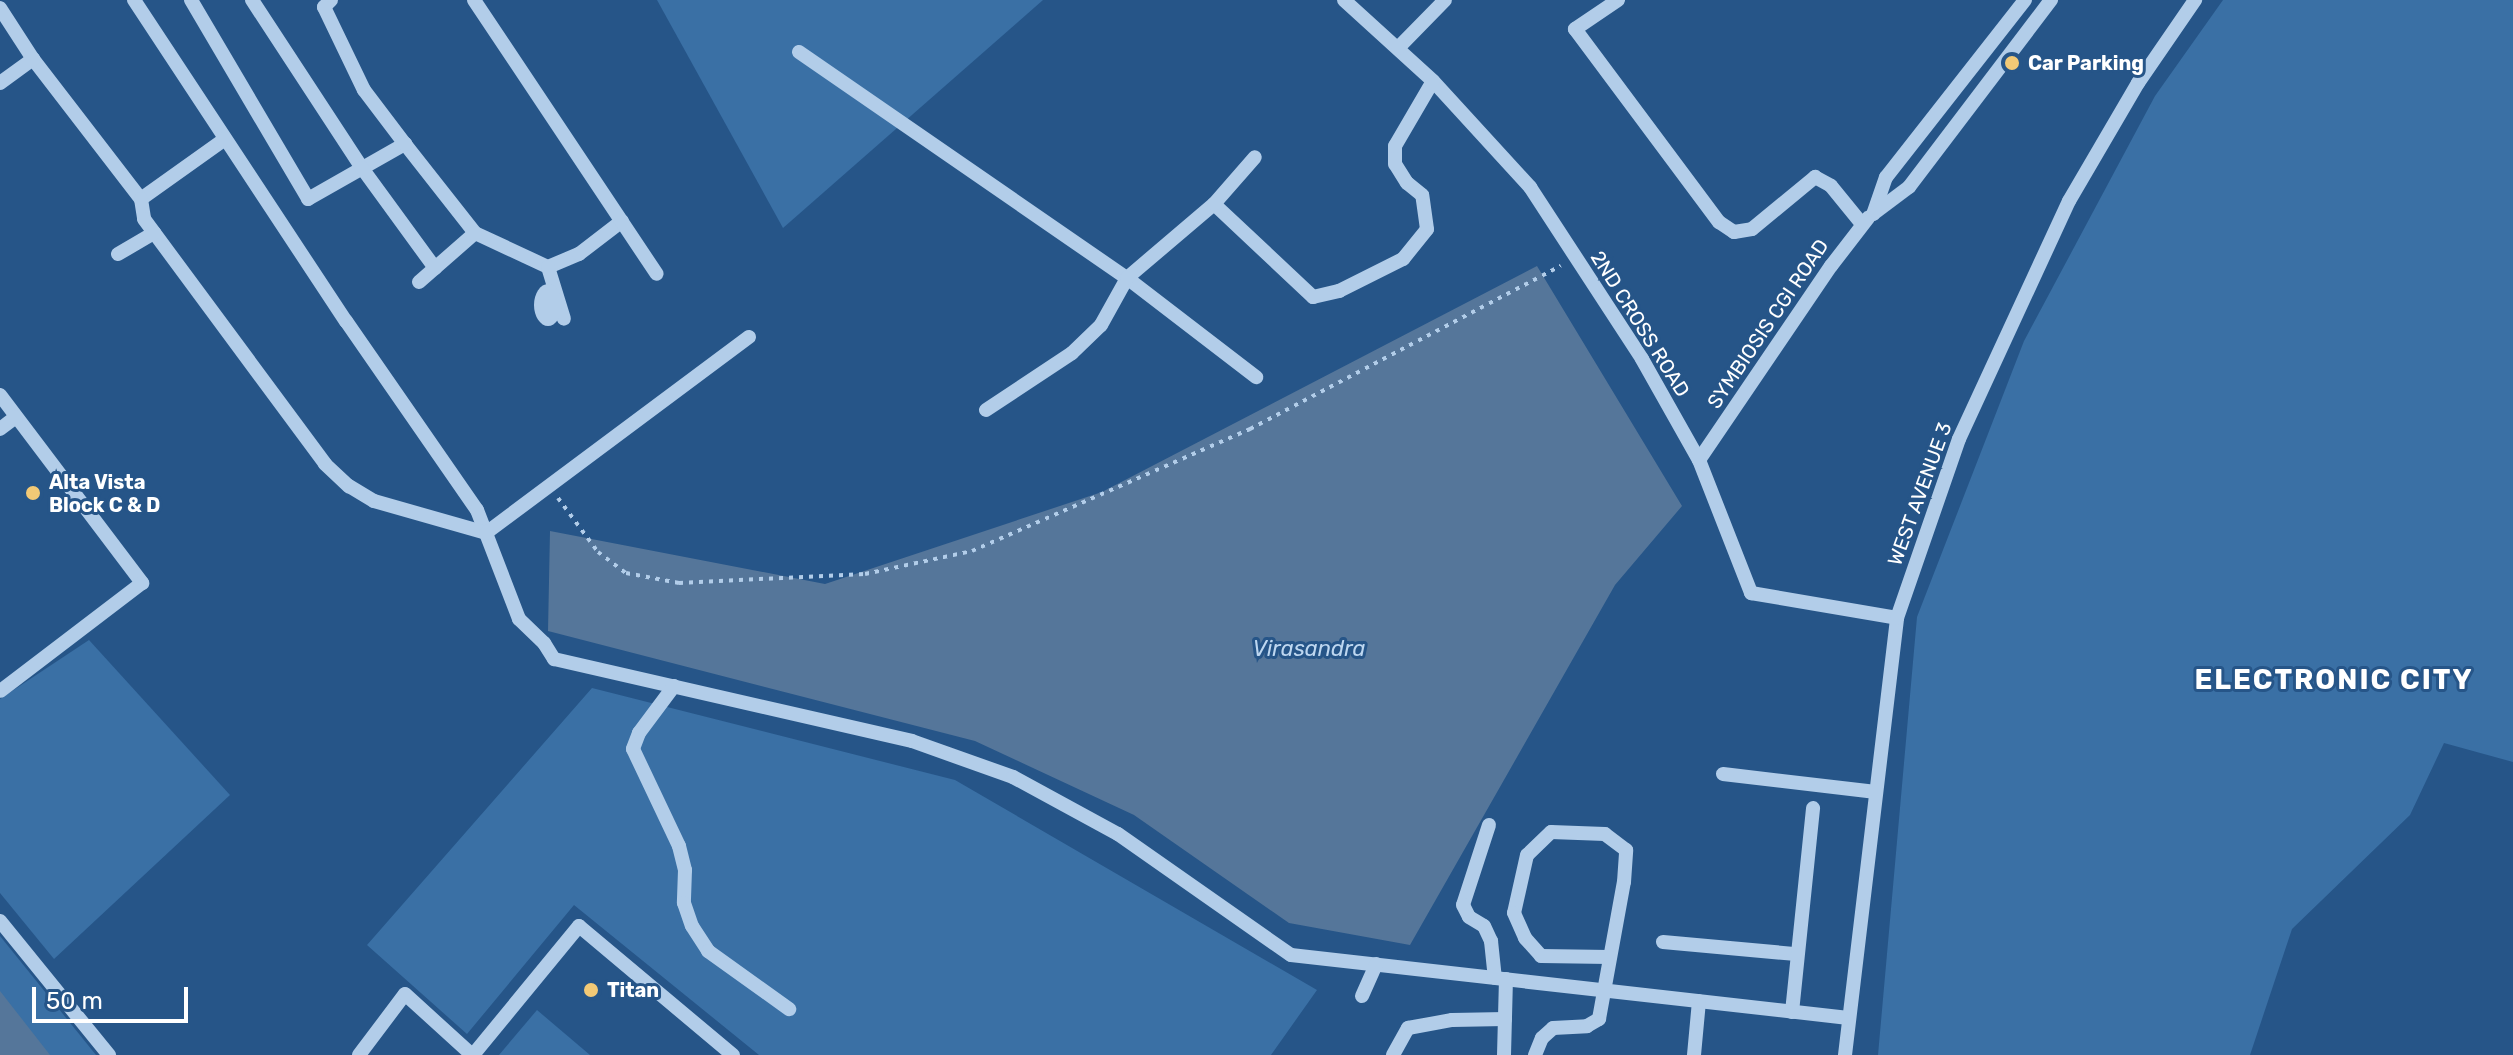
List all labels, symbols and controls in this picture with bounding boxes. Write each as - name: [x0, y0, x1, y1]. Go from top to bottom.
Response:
- place label: Car Parking: [2028, 51, 2144, 75]
- marker: Car Parking: [2003, 54, 2021, 72]
- street label: SYMBIOSIS CGI ROAD: [1702, 235, 1834, 413]
- street label: 2ND CROSS ROAD: [1585, 247, 1695, 401]
- street label: WEST AVENUE 3: [1883, 419, 1957, 569]
- place label: Alta Vista Block C & D: [49, 470, 160, 517]
- marker: Alta Vista Block C & D: [24, 484, 42, 502]
- water label: Virasandra: [1253, 636, 1365, 662]
- district label: ELECTRONIC CITY: [2194, 663, 2474, 697]
- scale bar: [36, 971, 192, 1021]
- place label: Titan: [607, 978, 659, 1002]
- marker: Titan: [582, 981, 600, 999]
- text: 50 m: [46, 987, 103, 1015]

